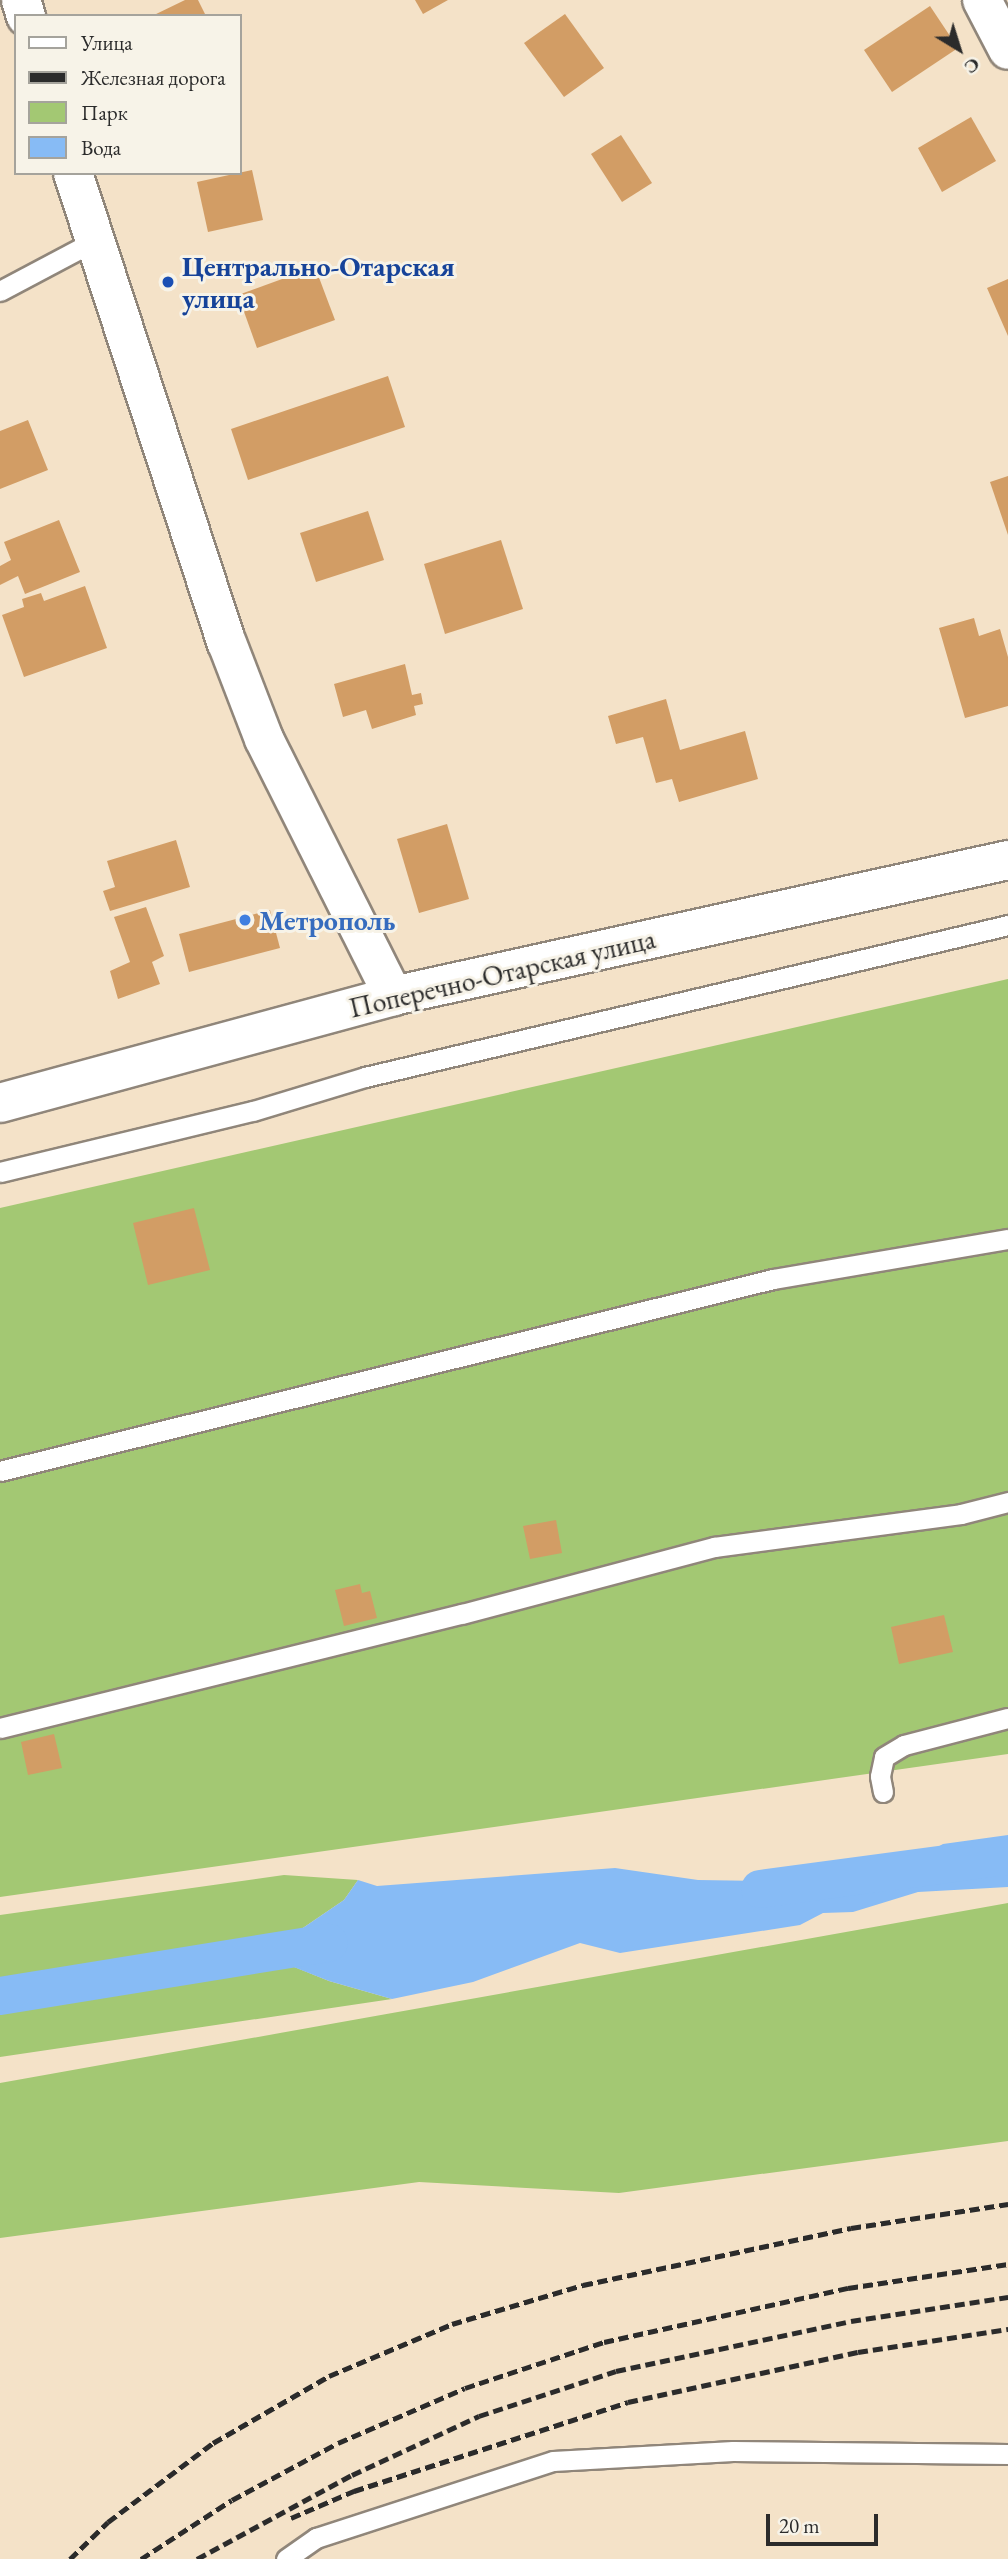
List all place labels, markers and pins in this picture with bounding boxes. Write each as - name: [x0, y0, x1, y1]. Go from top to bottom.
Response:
- place label: Центрально-Отарская улица: [182, 249, 455, 315]
- marker: Центрально-Отарская улица: [160, 274, 176, 290]
- place label: Метрополь: [259, 903, 396, 937]
- marker: Метрополь: [237, 912, 253, 928]

